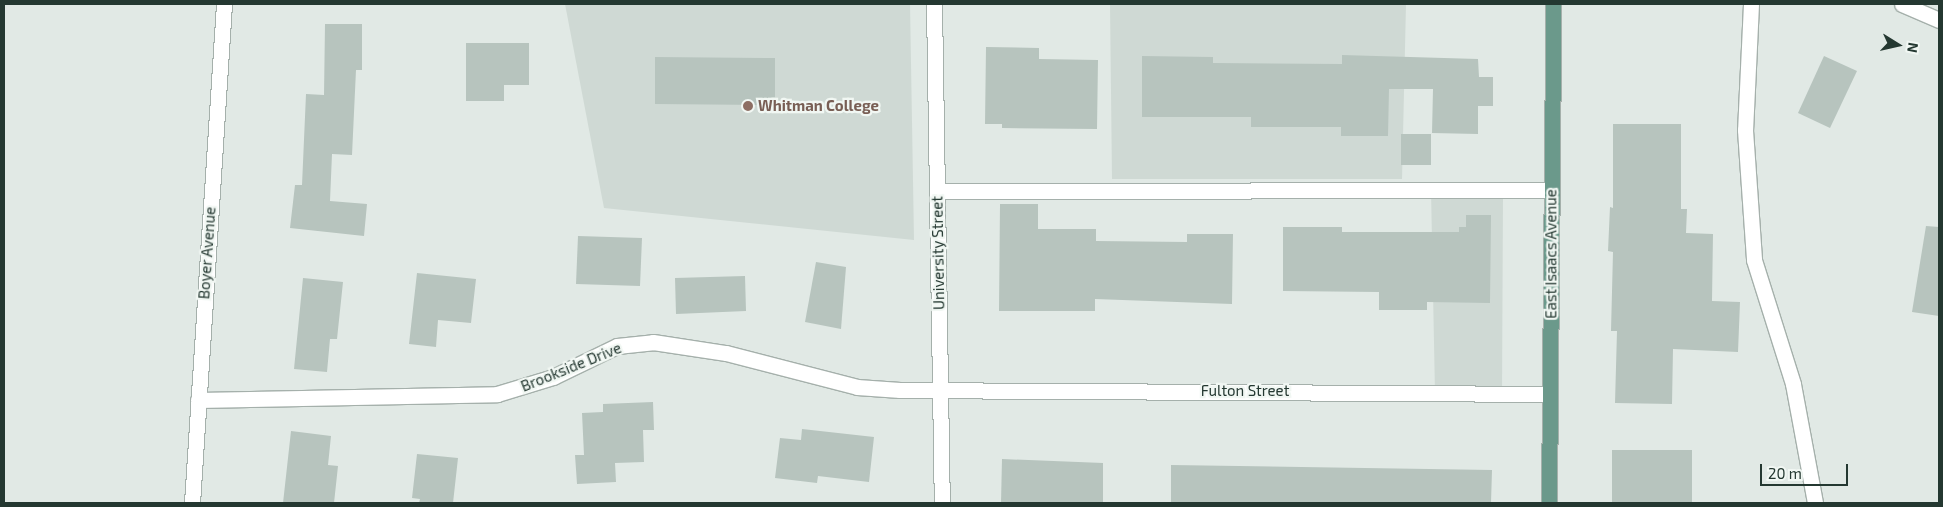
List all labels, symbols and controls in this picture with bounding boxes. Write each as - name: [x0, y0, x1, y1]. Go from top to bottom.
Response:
- north arrow: [1873, 20, 1923, 70]
- text: N: [1904, 41, 1923, 54]
- place label: Whitman College: [758, 97, 879, 115]
- marker: Whitman College: [742, 100, 754, 112]
- street label: East Isaacs Avenue: [1542, 189, 1560, 319]
- street label: University Street: [928, 196, 948, 310]
- street label: Boyer Avenue: [195, 206, 219, 300]
- street label: Brookside Drive: [518, 339, 624, 395]
- street label: Fulton Street: [1201, 382, 1289, 400]
- scale bar: [1763, 454, 1850, 486]
- text: 20 m: [1768, 464, 1802, 482]

